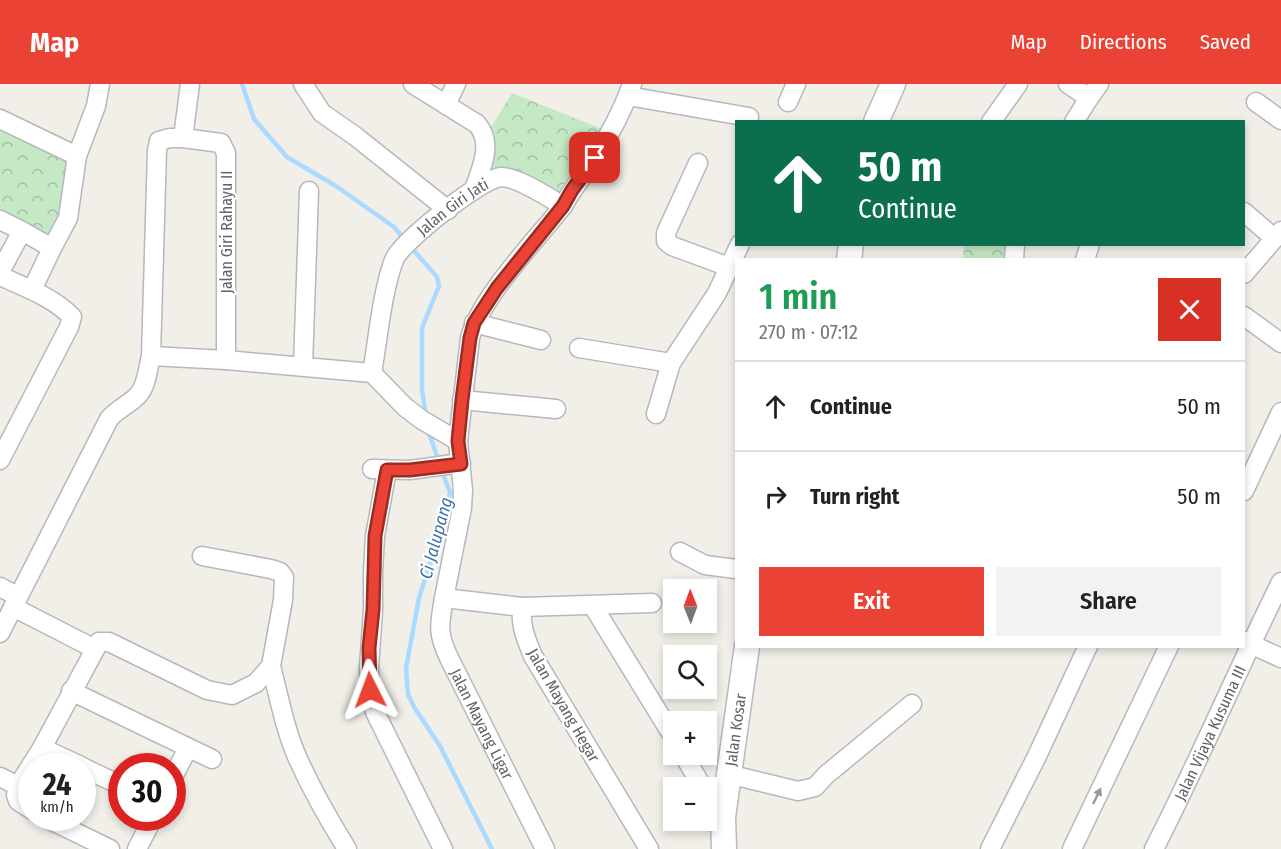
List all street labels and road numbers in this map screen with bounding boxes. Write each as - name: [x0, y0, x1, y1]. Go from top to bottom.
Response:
- street label: Jalan Giri Rahayu II: [217, 171, 236, 293]
- street label: Jalan Giri Jati: [413, 174, 492, 240]
- street label: Jalan Mayang Hegar: [523, 645, 604, 766]
- street label: Jalan Vijaya Kusuma III: [1171, 662, 1250, 804]
- street label: Jalan Mayang Ligar: [446, 666, 518, 783]
- street label: Jalan Kosar: [721, 692, 750, 767]

